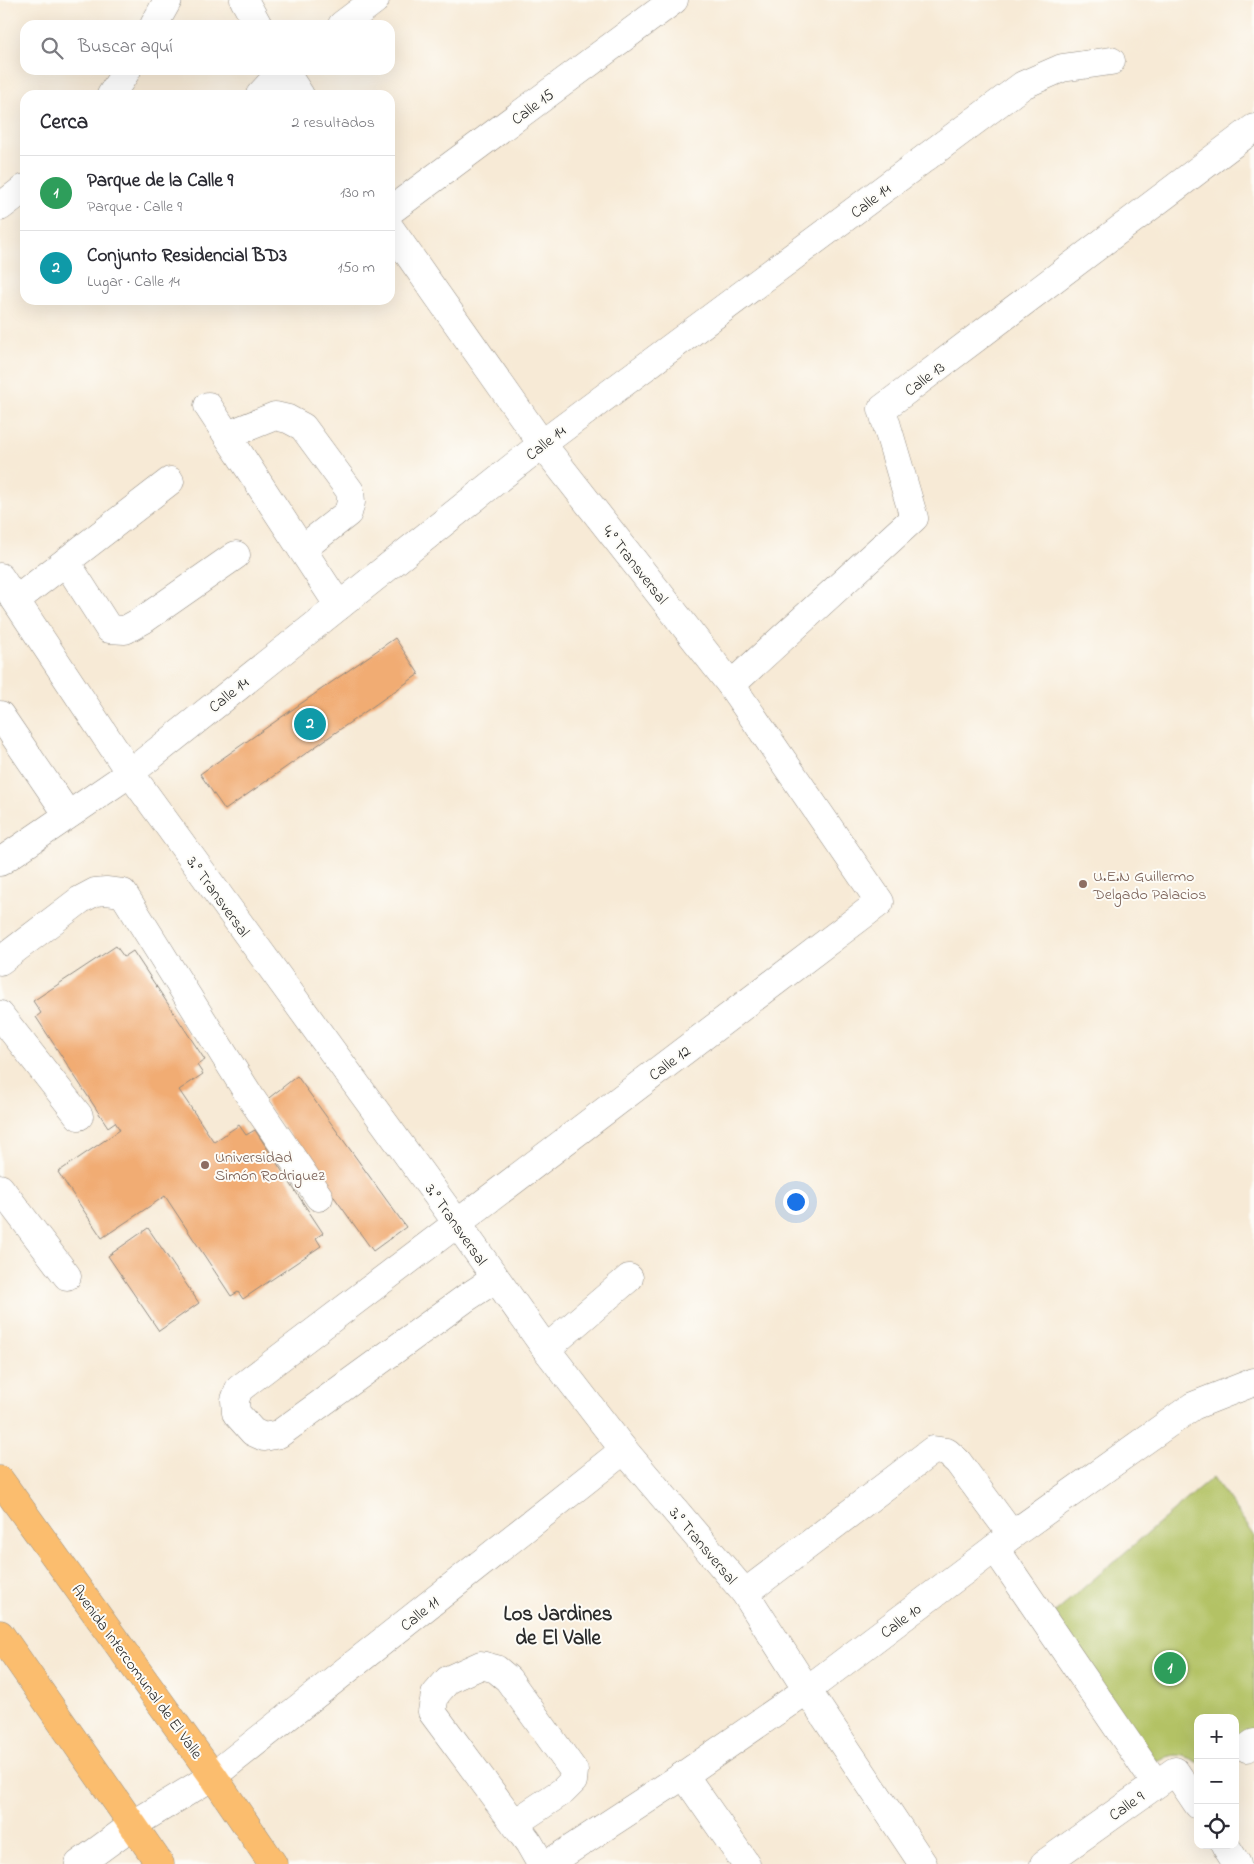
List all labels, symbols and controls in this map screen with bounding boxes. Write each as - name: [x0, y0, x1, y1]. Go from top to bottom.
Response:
- search box: [20, 20, 395, 75]
- icon: search: [38, 34, 66, 62]
- text: Buscar aquí: [78, 34, 173, 61]
- street label: Calle 15: [507, 84, 560, 132]
- text: Cerca: [40, 108, 88, 138]
- text: 2 resultados: [292, 111, 375, 135]
- text: Parque de la Calle 9: [87, 168, 233, 195]
- street label: Calle 14: [846, 178, 897, 225]
- text: 1: [53, 181, 59, 205]
- text: 130 m: [340, 181, 375, 205]
- text: Parque · Calle 9: [87, 195, 182, 219]
- text: Conjunto Residencial BD3: [87, 243, 287, 270]
- text: 2: [52, 256, 60, 280]
- text: 150 m: [337, 256, 375, 280]
- text: Lugar · Calle 14: [87, 270, 180, 294]
- street label: Calle 13: [900, 356, 951, 403]
- street label: Calle 14: [521, 420, 572, 467]
- street label: 4.° Transversal: [596, 520, 673, 610]
- street label: Calle 14: [204, 672, 255, 719]
- pin: 2: [294, 705, 326, 743]
- street label: 3.° Transversal: [180, 852, 255, 943]
- place label: U.E.N Guillermo Delgado Palacios: [1092, 865, 1206, 907]
- marker: U.E.N Guillermo Delgado Palacios: [1077, 878, 1089, 890]
- street label: Calle 12: [644, 1040, 696, 1087]
- place label: Universidad Simón Rodriguez: [215, 1146, 325, 1188]
- marker: Universidad Simón Rodriguez: [199, 1159, 211, 1171]
- street label: 3.° Transversal: [418, 1179, 493, 1271]
- your location: [783, 1189, 809, 1215]
- street label: 3.° Transversal: [663, 1502, 742, 1591]
- street label: Avenida Intercomunal de El Valle: [65, 1580, 208, 1765]
- street label: Calle 11: [396, 1591, 445, 1638]
- street label: Calle 10: [876, 1598, 927, 1645]
- district label: Los Jardines de El Valle: [504, 1600, 613, 1654]
- pin: 1: [1154, 1649, 1186, 1687]
- map controls: [1194, 1714, 1239, 1849]
- button: +: [1194, 1714, 1239, 1759]
- button: −: [1194, 1759, 1239, 1804]
- street label: Calle 9: [1104, 1786, 1150, 1828]
- button: locate: [1194, 1804, 1239, 1849]

